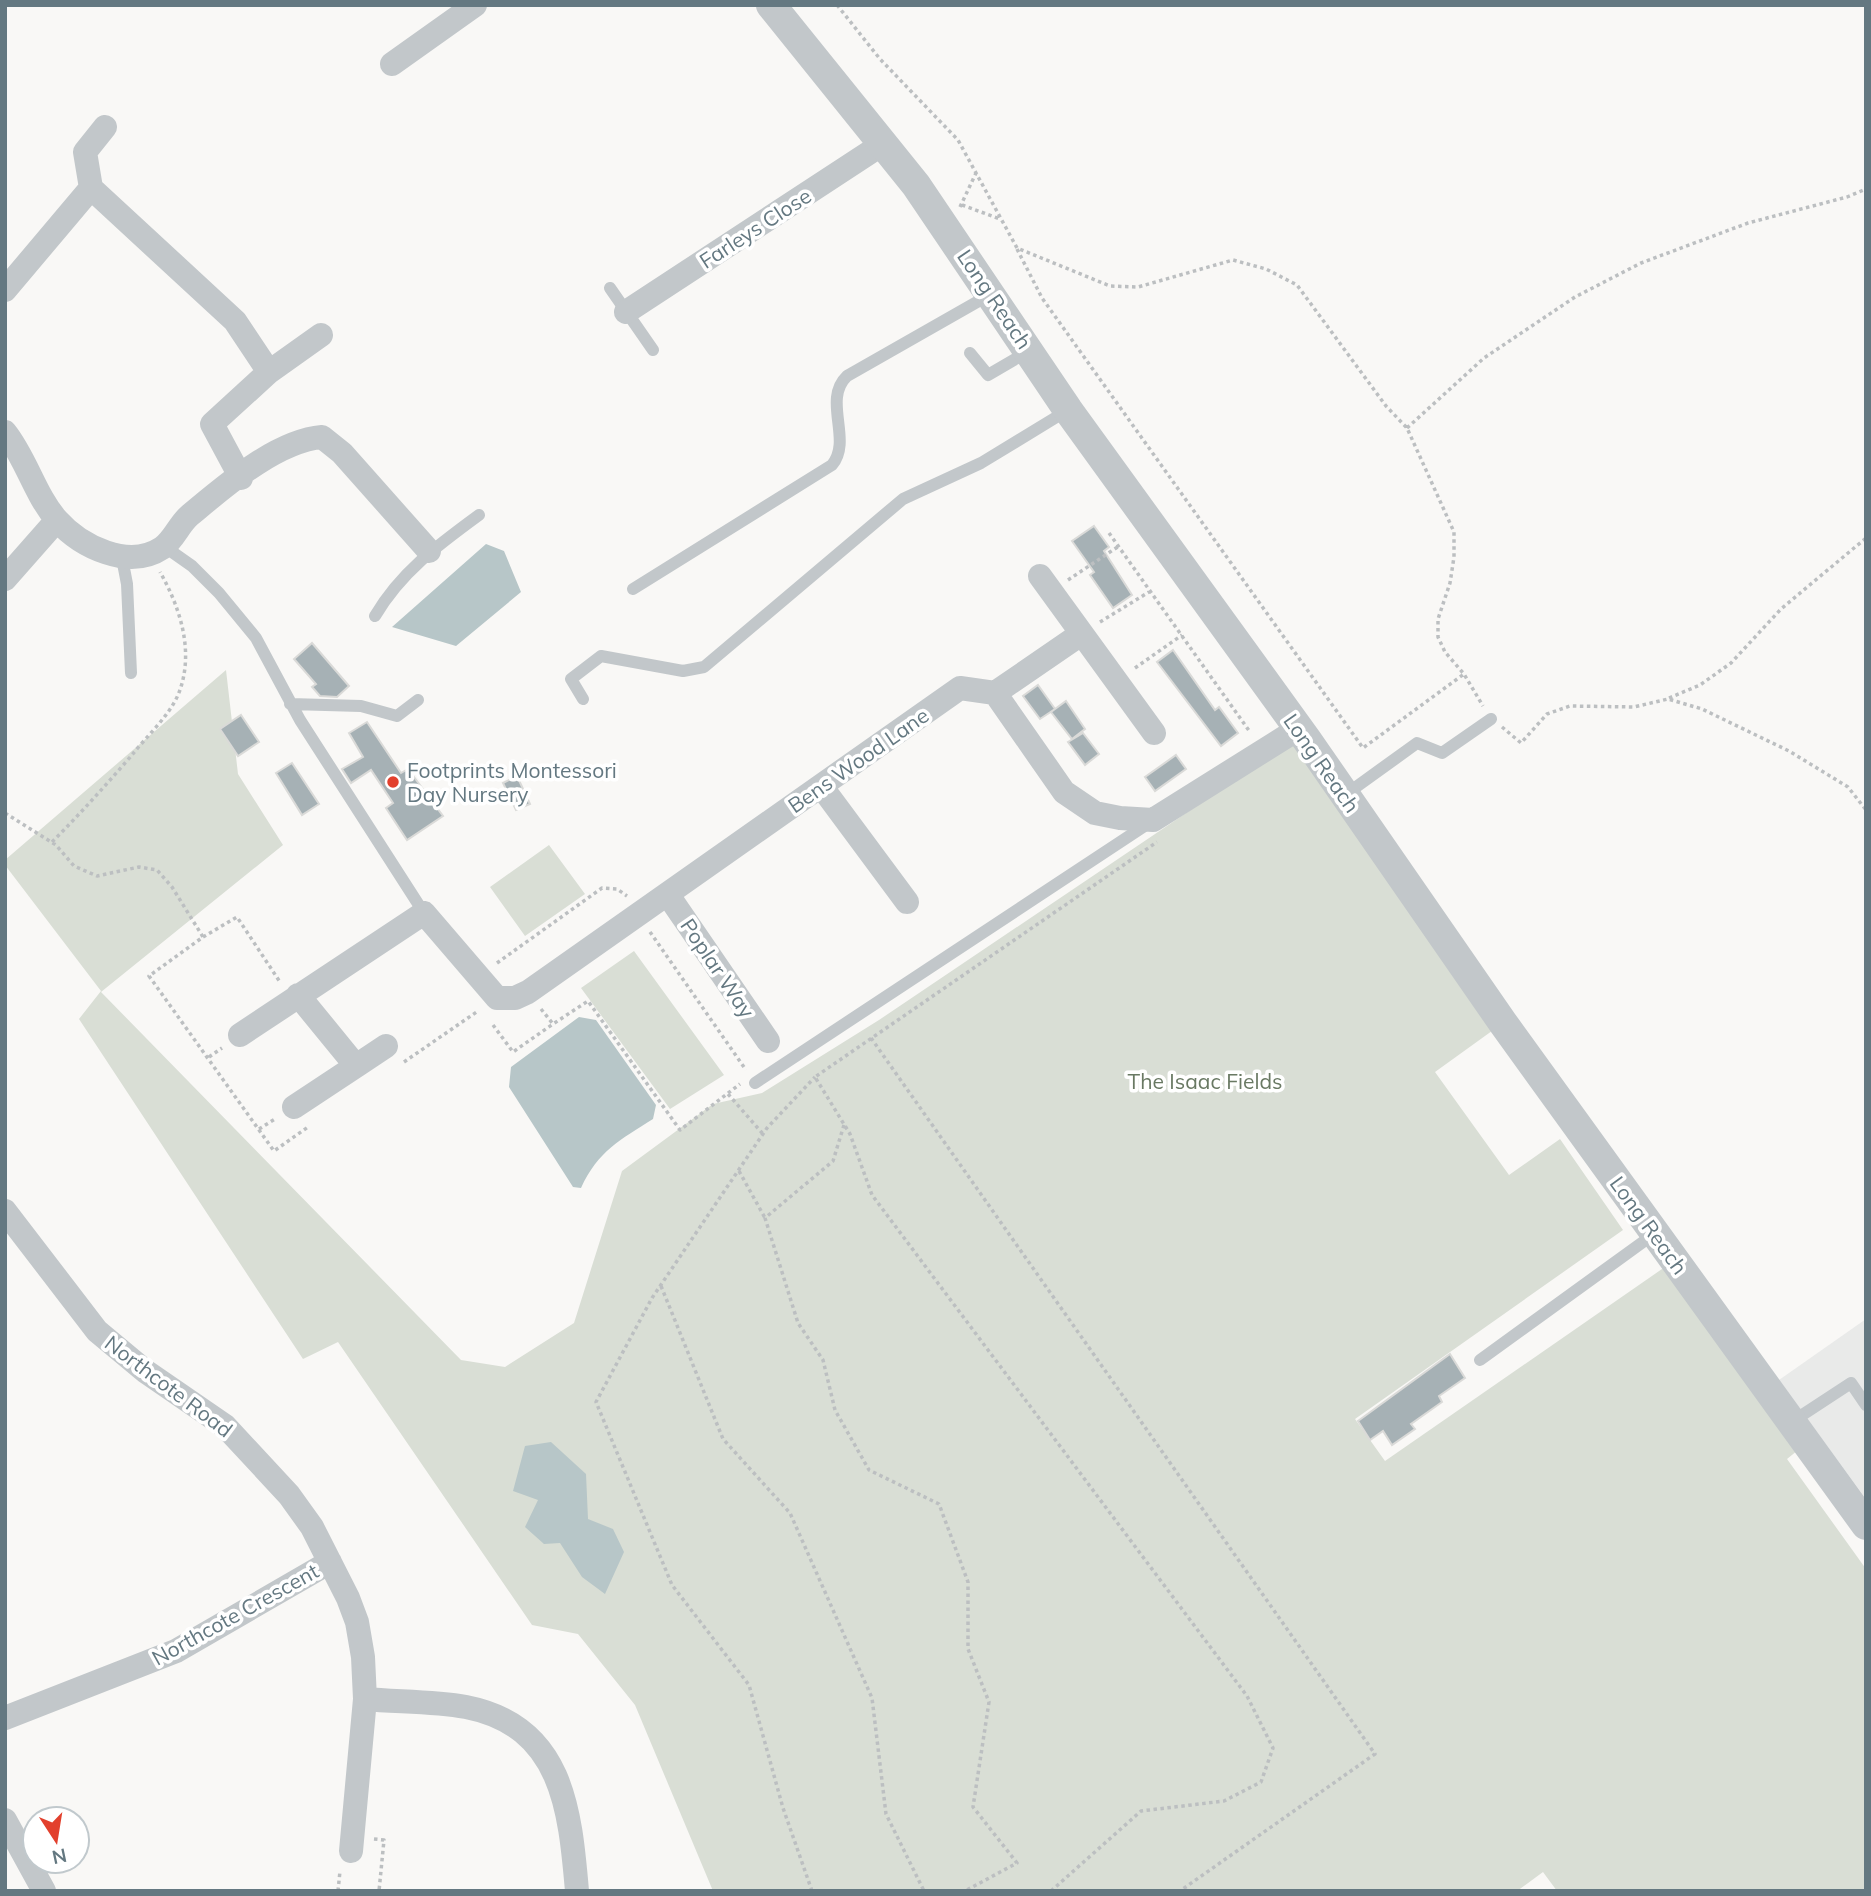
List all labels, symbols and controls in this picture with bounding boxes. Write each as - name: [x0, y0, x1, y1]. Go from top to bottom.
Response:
- street label: Farleys Close: [694, 182, 816, 274]
- street label: Long Reach: [952, 244, 1038, 354]
- street label: Bens Wood Lane: [783, 702, 933, 818]
- street label: Long Reach: [1278, 709, 1366, 817]
- place label: Footprints Montessori Day Nursery: [407, 757, 617, 807]
- marker: Footprints Montessori Day Nursery: [385, 774, 401, 790]
- street label: Poplar Way: [675, 913, 761, 1023]
- park label: The Isaac Fields: [1127, 1068, 1283, 1094]
- street label: Long Reach: [1605, 1171, 1693, 1279]
- street label: Northcote Road: [100, 1330, 238, 1442]
- street label: Northcote Crescent: [147, 1557, 323, 1671]
- north arrow: [21, 1805, 91, 1875]
- text: N: [50, 1843, 69, 1870]

